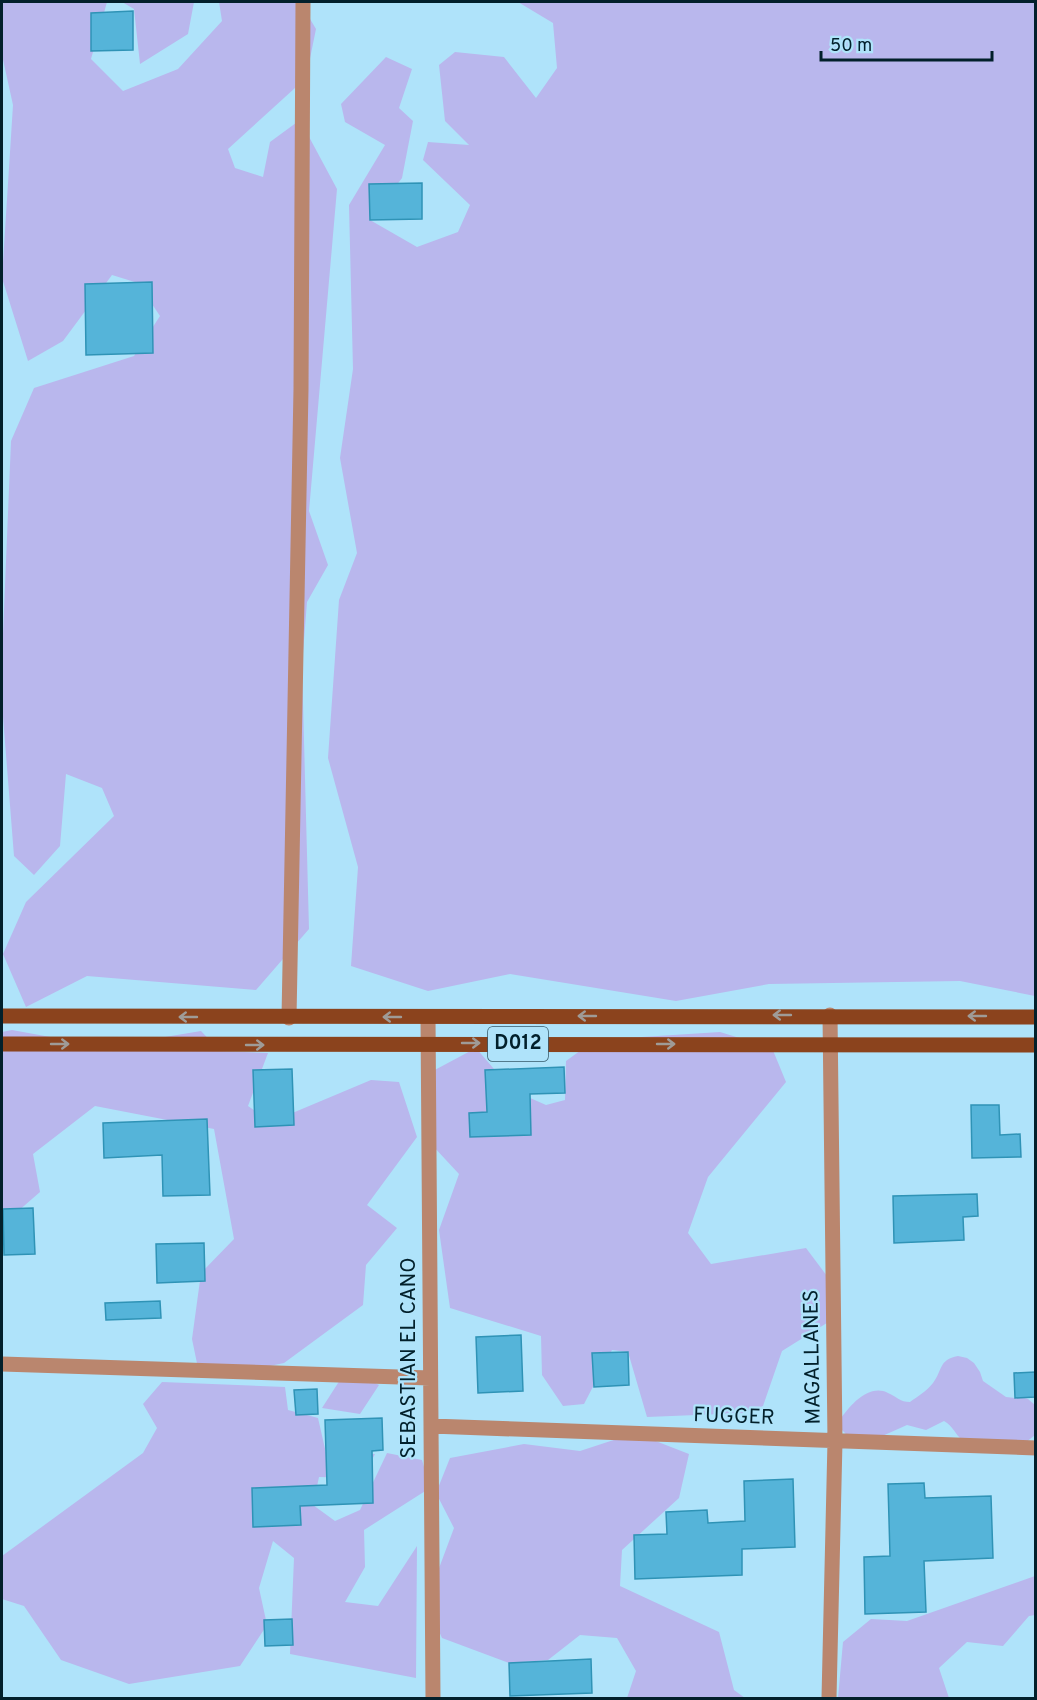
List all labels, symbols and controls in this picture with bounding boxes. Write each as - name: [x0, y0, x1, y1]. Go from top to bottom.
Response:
- scale bar: [821, 24, 992, 62]
- text: 50 m: [830, 35, 872, 58]
- one-way arrow: [773, 1009, 793, 1021]
- one-way arrow: [578, 1010, 598, 1022]
- one-way arrow: [968, 1010, 988, 1022]
- one-way arrow: [179, 1011, 199, 1023]
- one-way arrow: [383, 1011, 403, 1023]
- road number: D012: [488, 1027, 548, 1061]
- one-way arrow: [49, 1038, 69, 1050]
- one-way arrow: [460, 1038, 480, 1049]
- one-way arrow: [655, 1038, 675, 1050]
- one-way arrow: [244, 1039, 264, 1051]
- street label: SEBASTIAN EL CANO: [396, 1257, 423, 1459]
- street label: MAGALLANES: [798, 1289, 828, 1425]
- street label: FUGGER: [693, 1402, 775, 1432]

